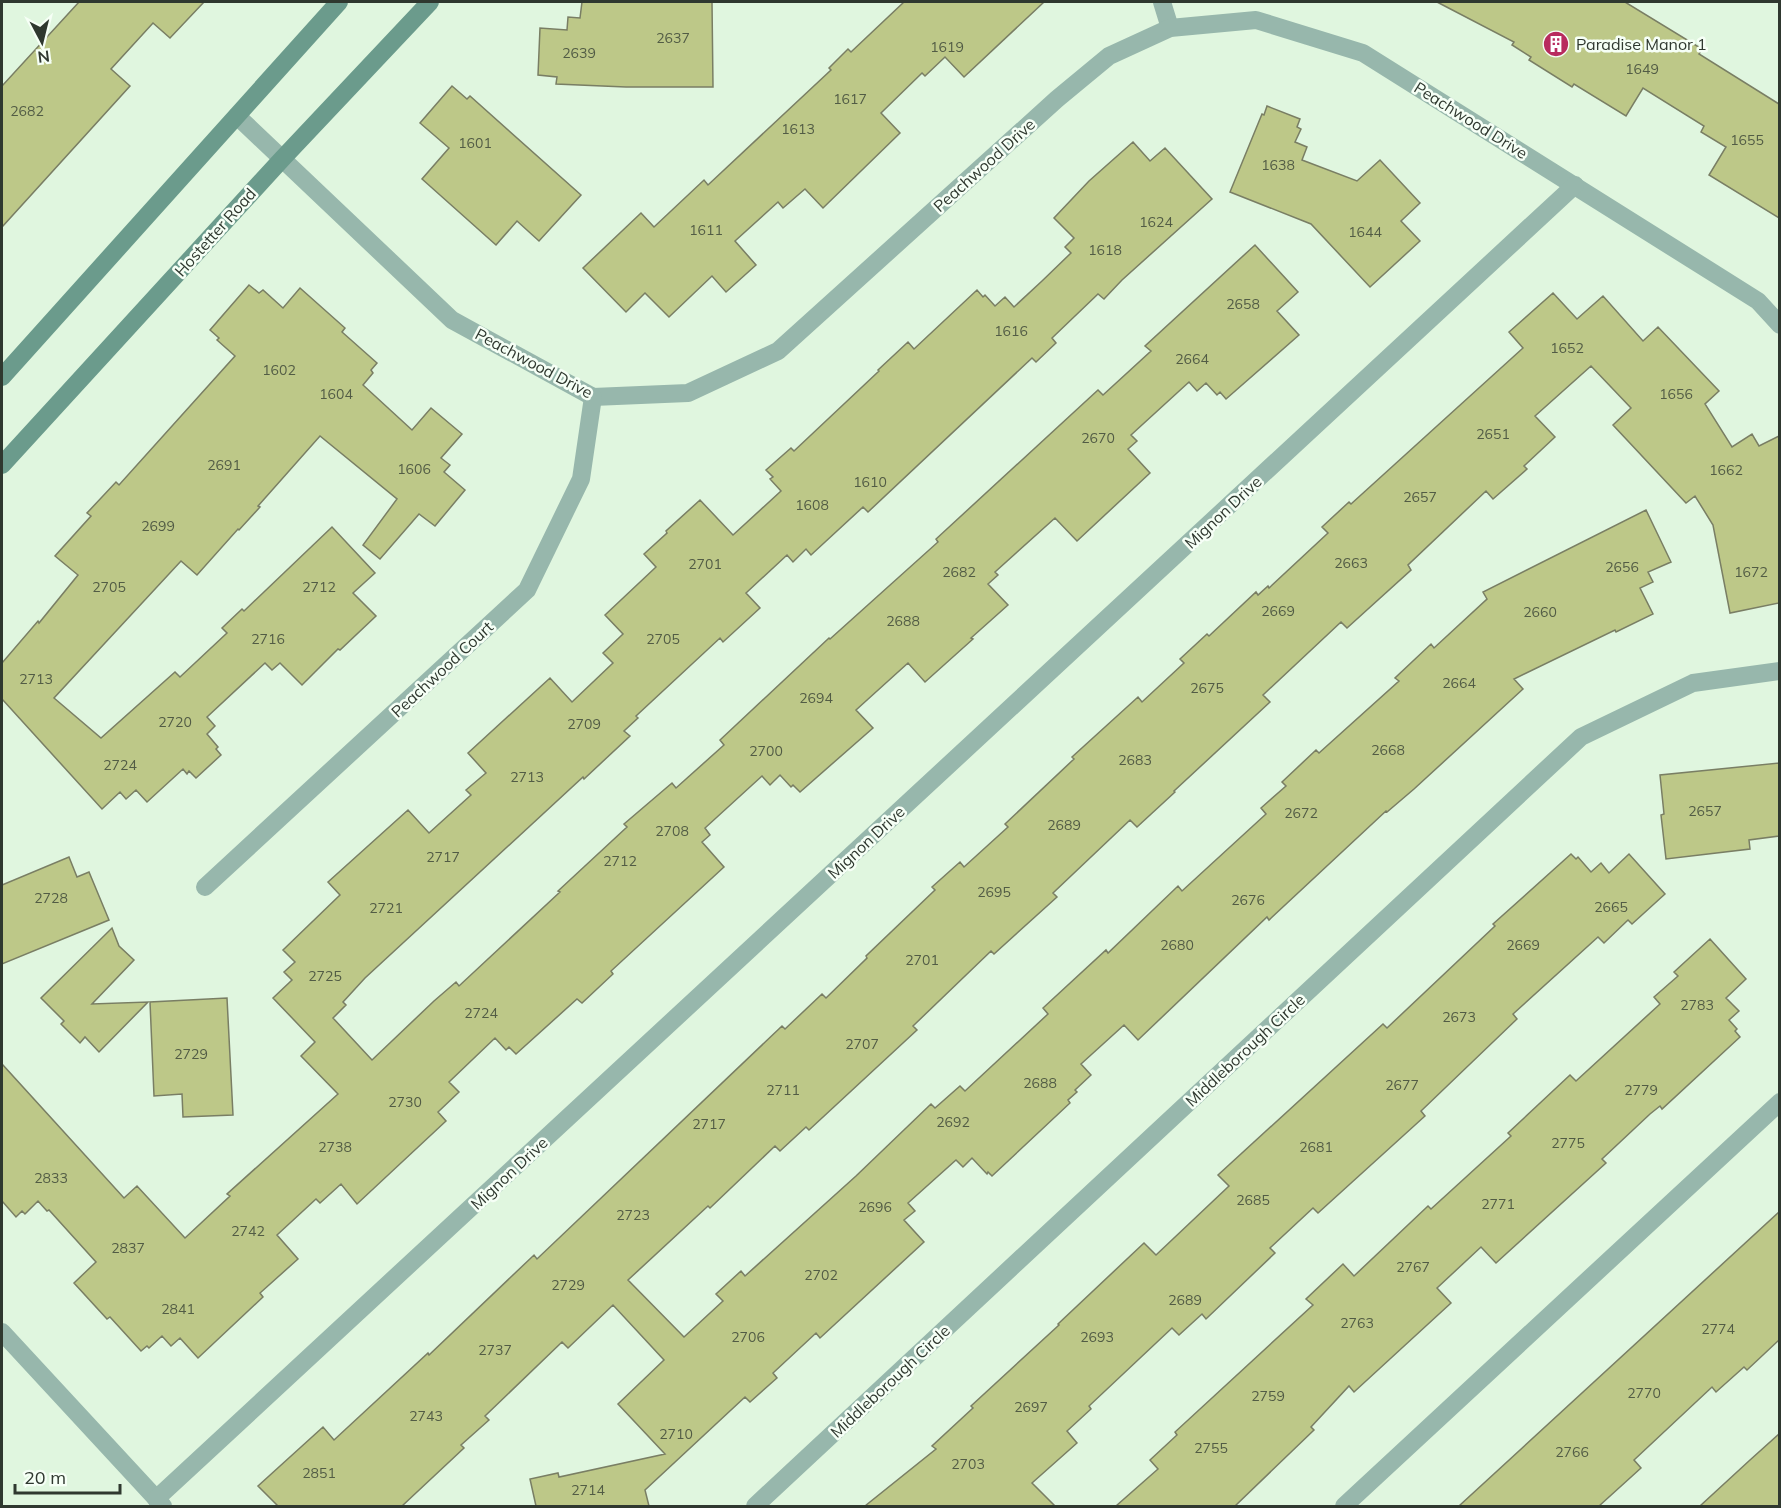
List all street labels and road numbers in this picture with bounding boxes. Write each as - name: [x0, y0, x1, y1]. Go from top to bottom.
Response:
- street label: Peachwood Drive: [1411, 77, 1531, 163]
- street label: Peachwood Drive: [929, 114, 1039, 216]
- street label: Hostetter Road: [170, 184, 260, 280]
- street label: Peachwood Drive: [472, 324, 596, 402]
- street label: Mignon Drive: [1180, 471, 1266, 553]
- street label: Peachwood Court: [387, 616, 497, 721]
- street label: Mignon Drive: [823, 801, 909, 883]
- street label: Middleborough Circle: [1181, 989, 1309, 1111]
- street label: Mignon Drive: [466, 1132, 552, 1214]
- street label: Middleborough Circle: [826, 1320, 954, 1442]

